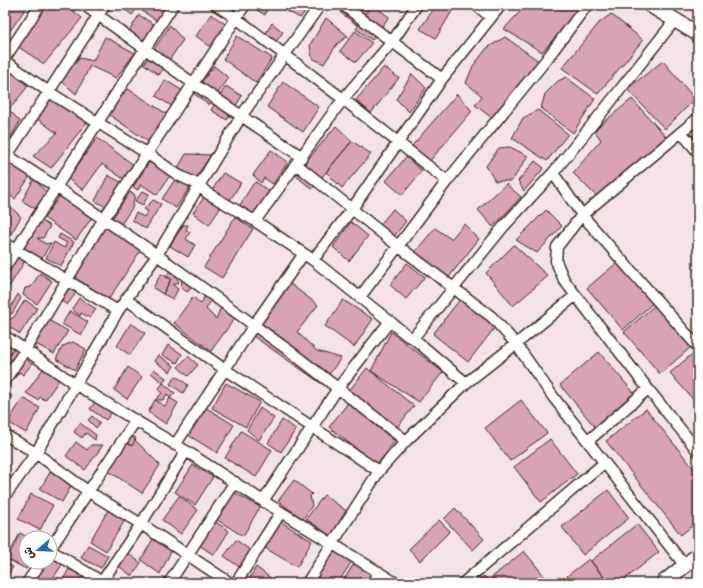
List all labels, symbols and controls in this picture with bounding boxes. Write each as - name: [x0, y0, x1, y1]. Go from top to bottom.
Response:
- north arrow: [18, 530, 58, 570]
- text: ش: [21, 545, 37, 561]

